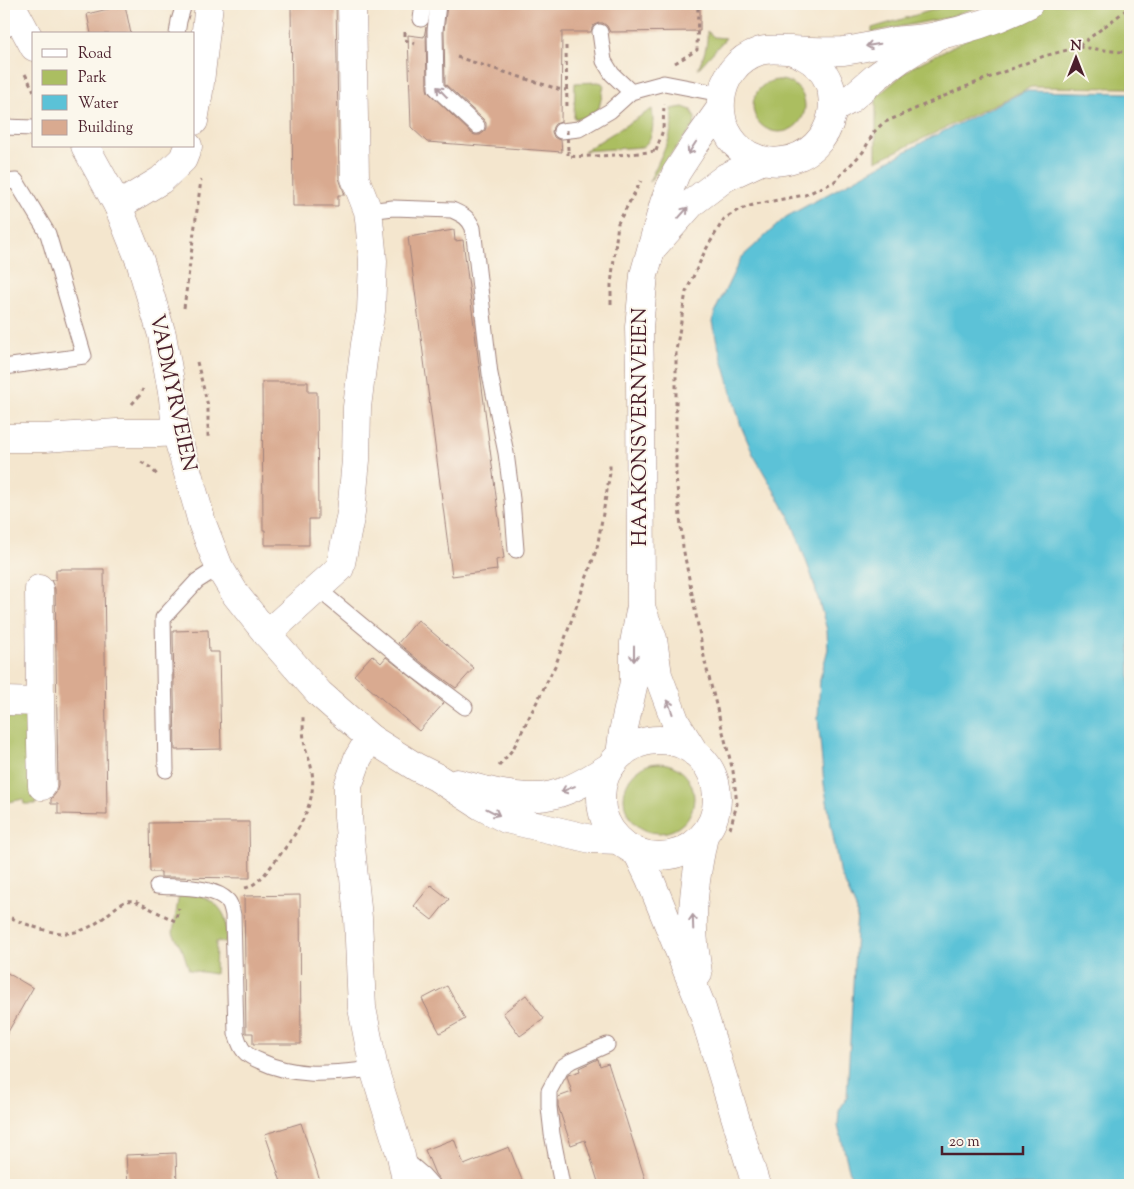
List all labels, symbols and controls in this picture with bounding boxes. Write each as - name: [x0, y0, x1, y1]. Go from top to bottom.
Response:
- legend: [32, 32, 195, 148]
- north arrow: [1052, 32, 1102, 82]
- text: N: [1070, 37, 1082, 57]
- one-way arrow: [865, 41, 881, 51]
- text: Road: [78, 44, 112, 65]
- text: Park: [78, 68, 107, 89]
- one-way arrow: [436, 86, 448, 98]
- text: Water: [78, 94, 119, 115]
- text: Building: [78, 118, 133, 139]
- one-way arrow: [687, 141, 697, 155]
- one-way arrow: [677, 207, 689, 220]
- street label: HAAKONSVERNVEIEN: [626, 307, 656, 547]
- street label: VADMYRVEIEN: [141, 312, 203, 475]
- one-way arrow: [629, 646, 639, 662]
- one-way arrow: [665, 700, 674, 716]
- one-way arrow: [561, 784, 576, 794]
- one-way arrow: [485, 807, 500, 817]
- one-way arrow: [688, 914, 698, 930]
- scale bar: [942, 1124, 1023, 1156]
- text: 20 m: [949, 1132, 980, 1153]

